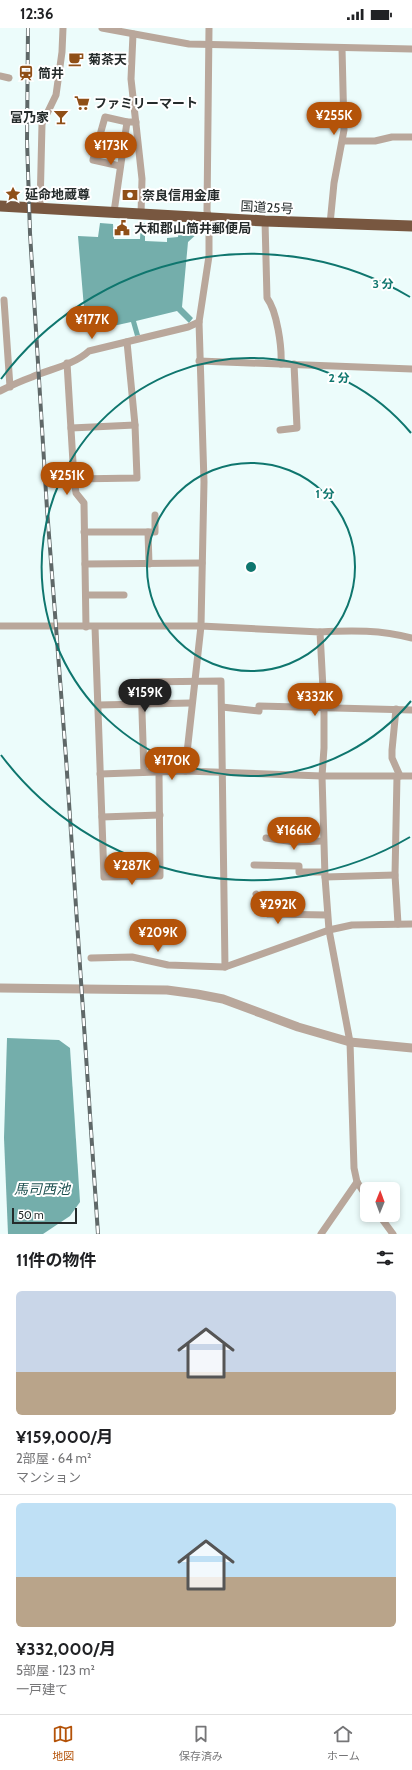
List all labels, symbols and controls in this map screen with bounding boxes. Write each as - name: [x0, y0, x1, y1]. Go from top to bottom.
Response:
- text: 12:36: [20, 5, 53, 23]
- cafe icon: 菊茶天: [67, 50, 85, 68]
- place label: 菊茶天: [88, 51, 127, 67]
- station icon: 筒井: [17, 64, 35, 82]
- place label: 筒井: [38, 65, 64, 81]
- supermarket icon: ファミリーマート: [73, 94, 91, 112]
- place label: ファミリーマート: [94, 95, 198, 111]
- pin: ¥255K: [306, 102, 362, 136]
- text: ¥255K: [316, 107, 352, 123]
- bar icon: 富乃家: [52, 108, 70, 126]
- place label: 富乃家: [10, 109, 49, 125]
- pin: ¥173K: [83, 132, 139, 166]
- text: ¥173K: [94, 137, 128, 153]
- place icon: 延命地蔵尊: [4, 185, 22, 203]
- place label: 延命地蔵尊: [25, 186, 90, 202]
- bank icon: 奈良信用金庫: [121, 186, 139, 204]
- place label: 奈良信用金庫: [142, 187, 220, 203]
- street label: 国道25号: [240, 198, 294, 216]
- public building icon: 大和郡山筒井郵便局: [113, 219, 131, 237]
- place label: 大和郡山筒井郵便局: [134, 220, 251, 236]
- text: 3 分: [372, 276, 394, 291]
- pin: ¥177K: [64, 306, 120, 340]
- text: ¥177K: [75, 311, 109, 327]
- text: 2 分: [328, 370, 350, 385]
- pin: ¥251K: [39, 462, 95, 496]
- text: ¥251K: [50, 467, 84, 483]
- text: 1 分: [315, 486, 335, 501]
- centre of rings: [244, 560, 258, 574]
- pin: ¥159K: [117, 679, 173, 713]
- pin: ¥332K: [287, 683, 343, 717]
- text: ¥159K: [127, 684, 163, 700]
- text: ¥332K: [297, 688, 333, 704]
- pin: ¥170K: [144, 747, 200, 781]
- text: ¥170K: [154, 752, 190, 768]
- pin: ¥166K: [266, 817, 322, 851]
- text: ¥166K: [276, 822, 312, 838]
- pin: ¥287K: [104, 852, 160, 886]
- text: ¥287K: [113, 857, 151, 873]
- pin: ¥292K: [250, 891, 306, 925]
- text: ¥292K: [259, 896, 297, 912]
- pin: ¥209K: [130, 919, 186, 953]
- text: ¥209K: [138, 924, 178, 940]
- water label: 馬司西池: [14, 1180, 72, 1198]
- north arrow: [360, 1182, 400, 1222]
- map controls: [360, 1182, 400, 1222]
- scale bar: [12, 1206, 77, 1225]
- text: 50 m: [18, 1208, 44, 1222]
- icon: filters: [374, 1247, 396, 1269]
- text: 11件の物件: [16, 1250, 97, 1270]
- icon: home: [170, 1317, 242, 1389]
- text: ¥159,000/月: [16, 1427, 114, 1447]
- text: 2部屋 · 64 m²: [16, 1450, 91, 1466]
- text: マンション: [16, 1469, 81, 1485]
- icon: home: [170, 1529, 242, 1601]
- text: ¥332,000/月: [16, 1639, 116, 1659]
- text: 5部屋 · 123 m²: [16, 1662, 95, 1678]
- text: 一戸建て: [16, 1681, 68, 1697]
- tab: 地図: [52, 1723, 74, 1763]
- tab: 保存済み: [179, 1723, 223, 1763]
- tab: ホーム: [327, 1723, 360, 1763]

